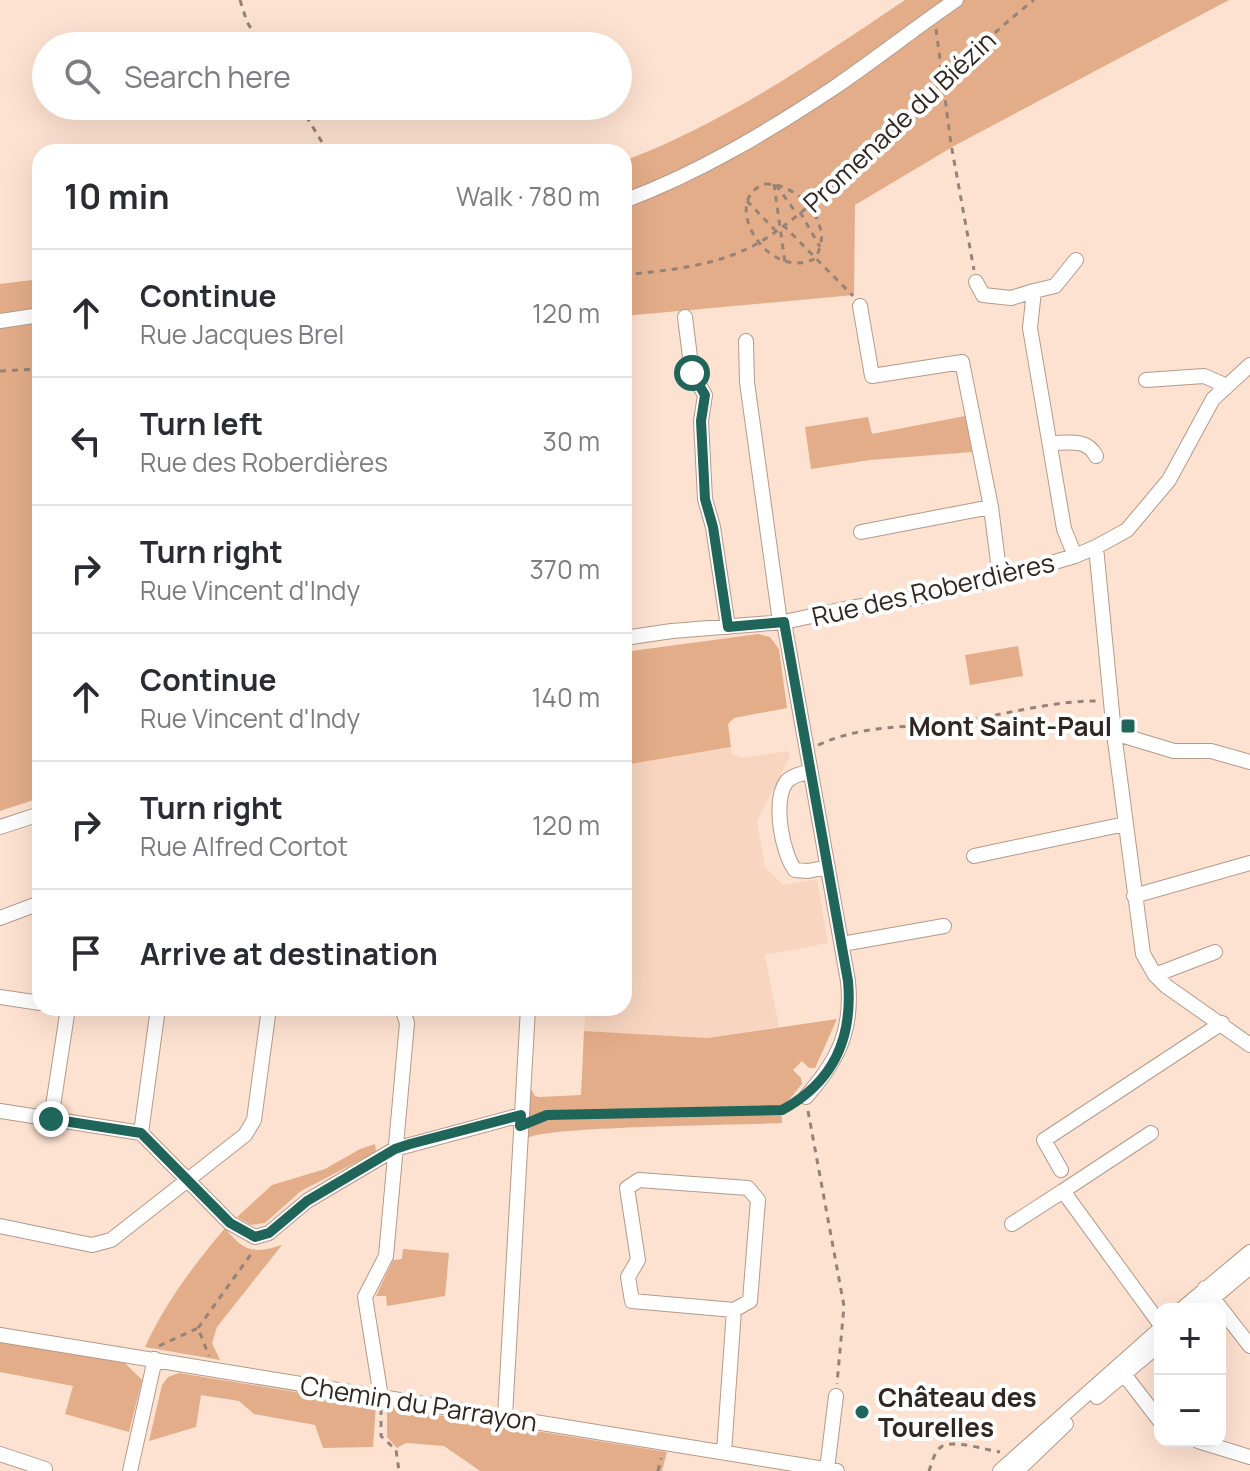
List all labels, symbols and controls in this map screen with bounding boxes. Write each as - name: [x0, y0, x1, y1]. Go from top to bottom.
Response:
- street label: Promenade du Biézin: [795, 22, 1003, 220]
- search box: [32, 32, 632, 120]
- icon: search: [60, 54, 104, 98]
- text: Search here: [124, 56, 291, 97]
- text: 10 min: [64, 173, 169, 219]
- text: Walk · 780 m: [456, 178, 600, 214]
- text: Continue: [140, 275, 276, 316]
- icon: ahead: [64, 291, 108, 335]
- text: 120 m: [532, 295, 600, 331]
- text: Rue Jacques Brel: [140, 316, 344, 352]
- route start: [674, 355, 710, 391]
- text: Turn left: [140, 403, 263, 444]
- icon: left: [64, 419, 108, 463]
- text: 30 m: [543, 423, 600, 459]
- text: Rue des Roberdières: [140, 444, 388, 480]
- text: Turn right: [140, 531, 283, 572]
- street label: Rue des Roberdières: [808, 544, 1058, 634]
- icon: right: [64, 547, 108, 591]
- text: 370 m: [529, 551, 600, 587]
- text: Rue Vincent d'Indy: [140, 572, 360, 608]
- text: Continue: [140, 659, 276, 700]
- icon: ahead: [64, 675, 108, 719]
- text: 140 m: [531, 679, 600, 715]
- text: Rue Vincent d'Indy: [140, 700, 360, 736]
- place label: Mont Saint-Paul: [908, 708, 1112, 744]
- marker: Mont Saint-Paul: [1119, 717, 1137, 735]
- text: Turn right: [140, 787, 283, 828]
- icon: right: [64, 803, 108, 847]
- text: 120 m: [532, 807, 600, 843]
- text: Rue Alfred Cortot: [140, 828, 348, 864]
- icon: arrive: [64, 931, 108, 975]
- text: Arrive at destination: [140, 933, 438, 974]
- route end: [33, 1101, 69, 1137]
- map controls: [1154, 1303, 1226, 1447]
- button: +: [1154, 1303, 1226, 1375]
- street label: Chemin du Parrayon: [298, 1367, 540, 1439]
- button: −: [1154, 1375, 1226, 1447]
- place label: Château des Tourelles: [878, 1379, 1037, 1445]
- marker: Château des Tourelles: [853, 1403, 871, 1421]

